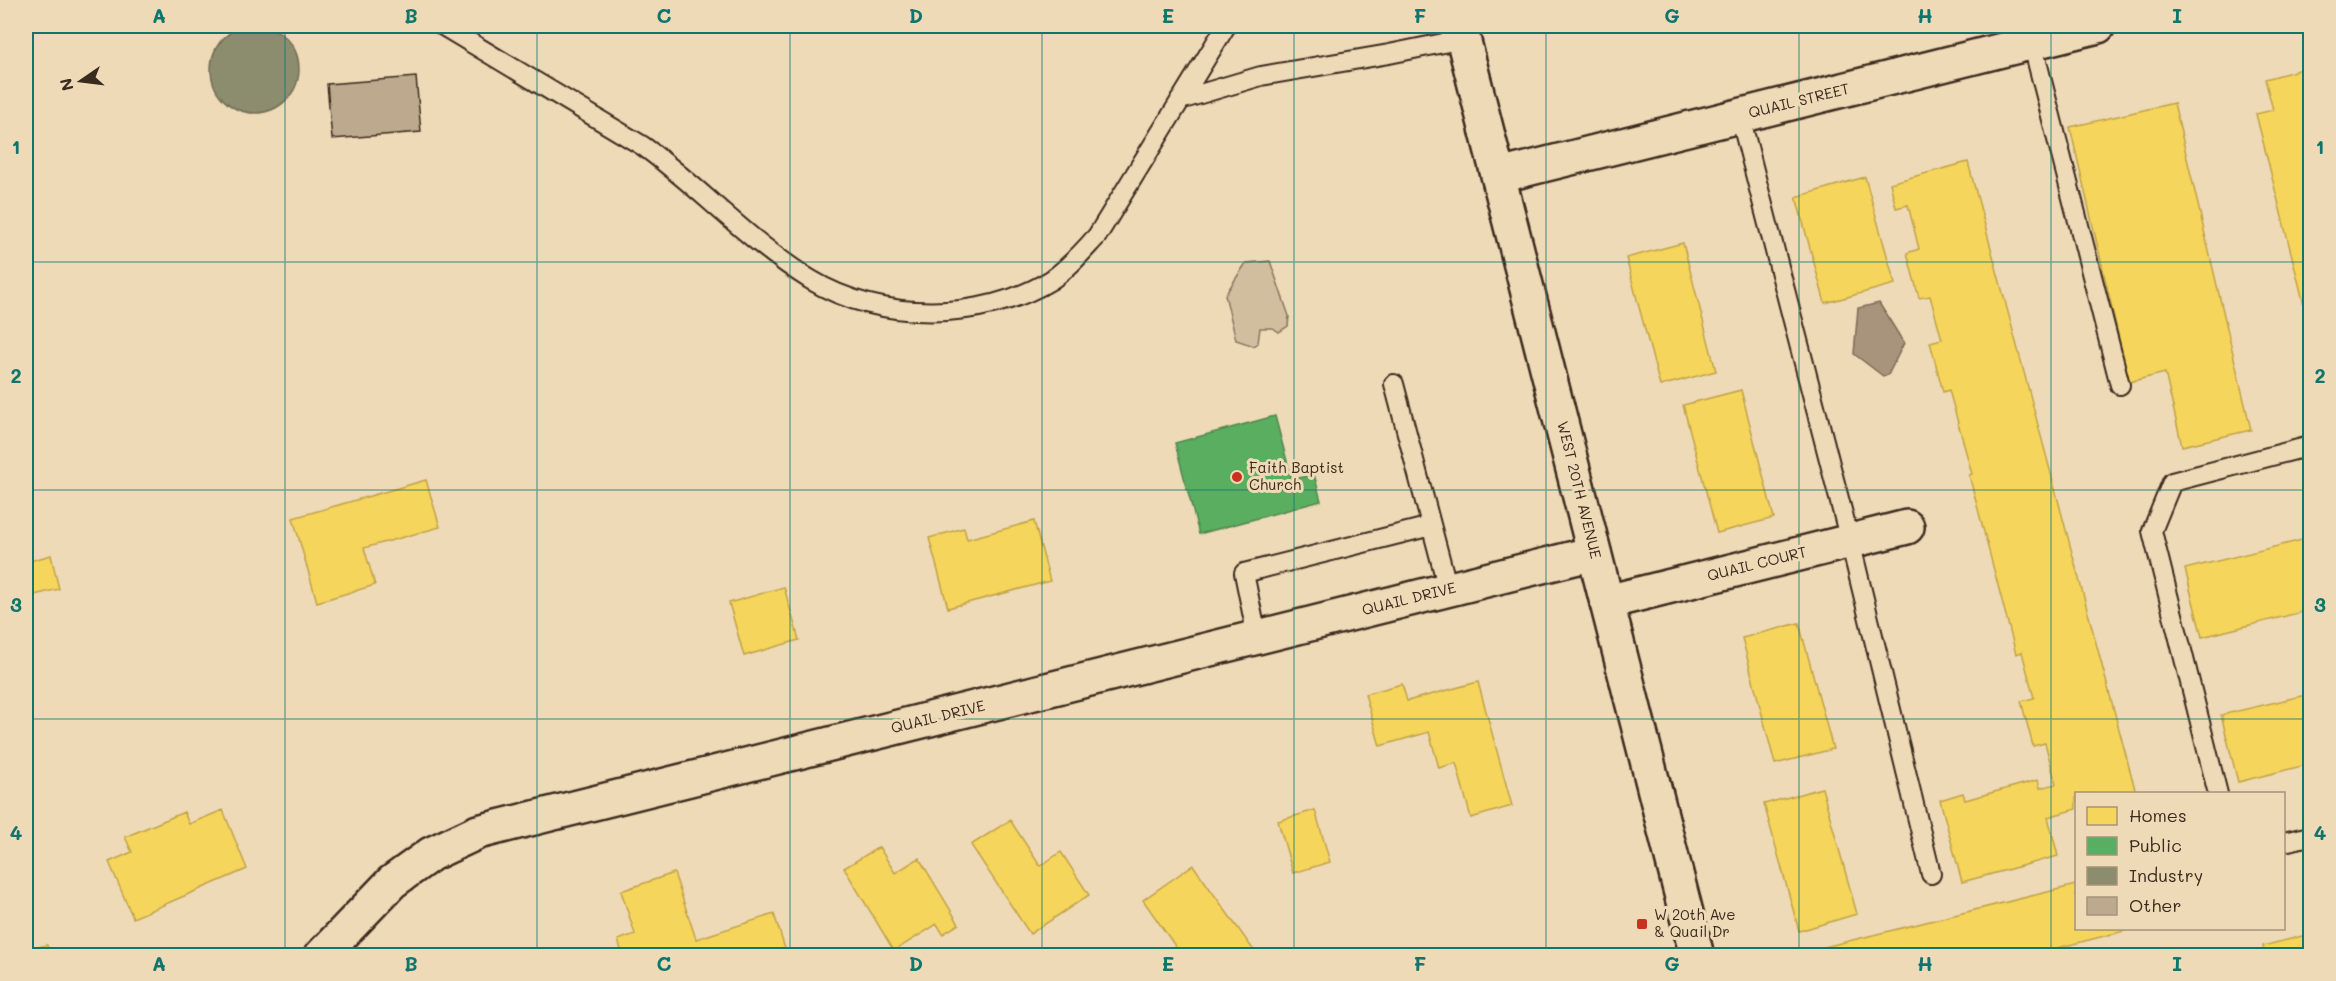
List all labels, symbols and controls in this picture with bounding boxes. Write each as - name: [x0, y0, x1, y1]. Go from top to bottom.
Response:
- text: A: [152, 2, 166, 28]
- text: B: [404, 2, 418, 28]
- text: C: [657, 2, 672, 28]
- text: D: [909, 2, 923, 28]
- text: E: [1162, 2, 1174, 28]
- text: F: [1414, 2, 1427, 28]
- text: G: [1664, 2, 1680, 28]
- text: H: [1917, 2, 1933, 28]
- text: I: [2172, 2, 2182, 28]
- north arrow: [51, 51, 111, 111]
- text: N: [54, 76, 78, 93]
- street label: QUAIL STREET: [1746, 78, 1851, 122]
- text: 1: [12, 133, 20, 159]
- text: 1: [2316, 133, 2324, 159]
- text: 2: [10, 362, 22, 388]
- text: 2: [2314, 362, 2326, 388]
- street label: WEST 20TH AVENUE: [1553, 419, 1607, 561]
- place label: Faith Baptist Church: [1249, 457, 1344, 494]
- marker: Faith Baptist Church: [1230, 470, 1244, 484]
- street label: QUAIL COURT: [1705, 541, 1809, 585]
- street label: QUAIL DRIVE: [1360, 577, 1458, 619]
- text: 3: [10, 591, 22, 617]
- text: 3: [2314, 591, 2326, 617]
- street label: QUAIL DRIVE: [889, 695, 987, 737]
- legend: [2075, 792, 2285, 930]
- text: Homes: [2129, 803, 2187, 827]
- text: 4: [10, 819, 23, 845]
- text: 4: [2314, 819, 2327, 845]
- text: Public: [2129, 833, 2182, 857]
- text: Industry: [2129, 863, 2203, 887]
- text: Other: [2129, 893, 2182, 917]
- place label: W 20th Ave & Quail Dr: [1654, 904, 1736, 941]
- marker: W 20th Ave & Quail Dr: [1635, 917, 1649, 931]
- text: A: [152, 950, 166, 976]
- text: B: [404, 950, 418, 976]
- text: C: [657, 950, 672, 976]
- text: D: [909, 950, 923, 976]
- text: E: [1162, 950, 1174, 976]
- text: F: [1414, 950, 1427, 976]
- text: G: [1664, 950, 1680, 976]
- text: H: [1917, 950, 1933, 976]
- text: I: [2172, 950, 2182, 976]

